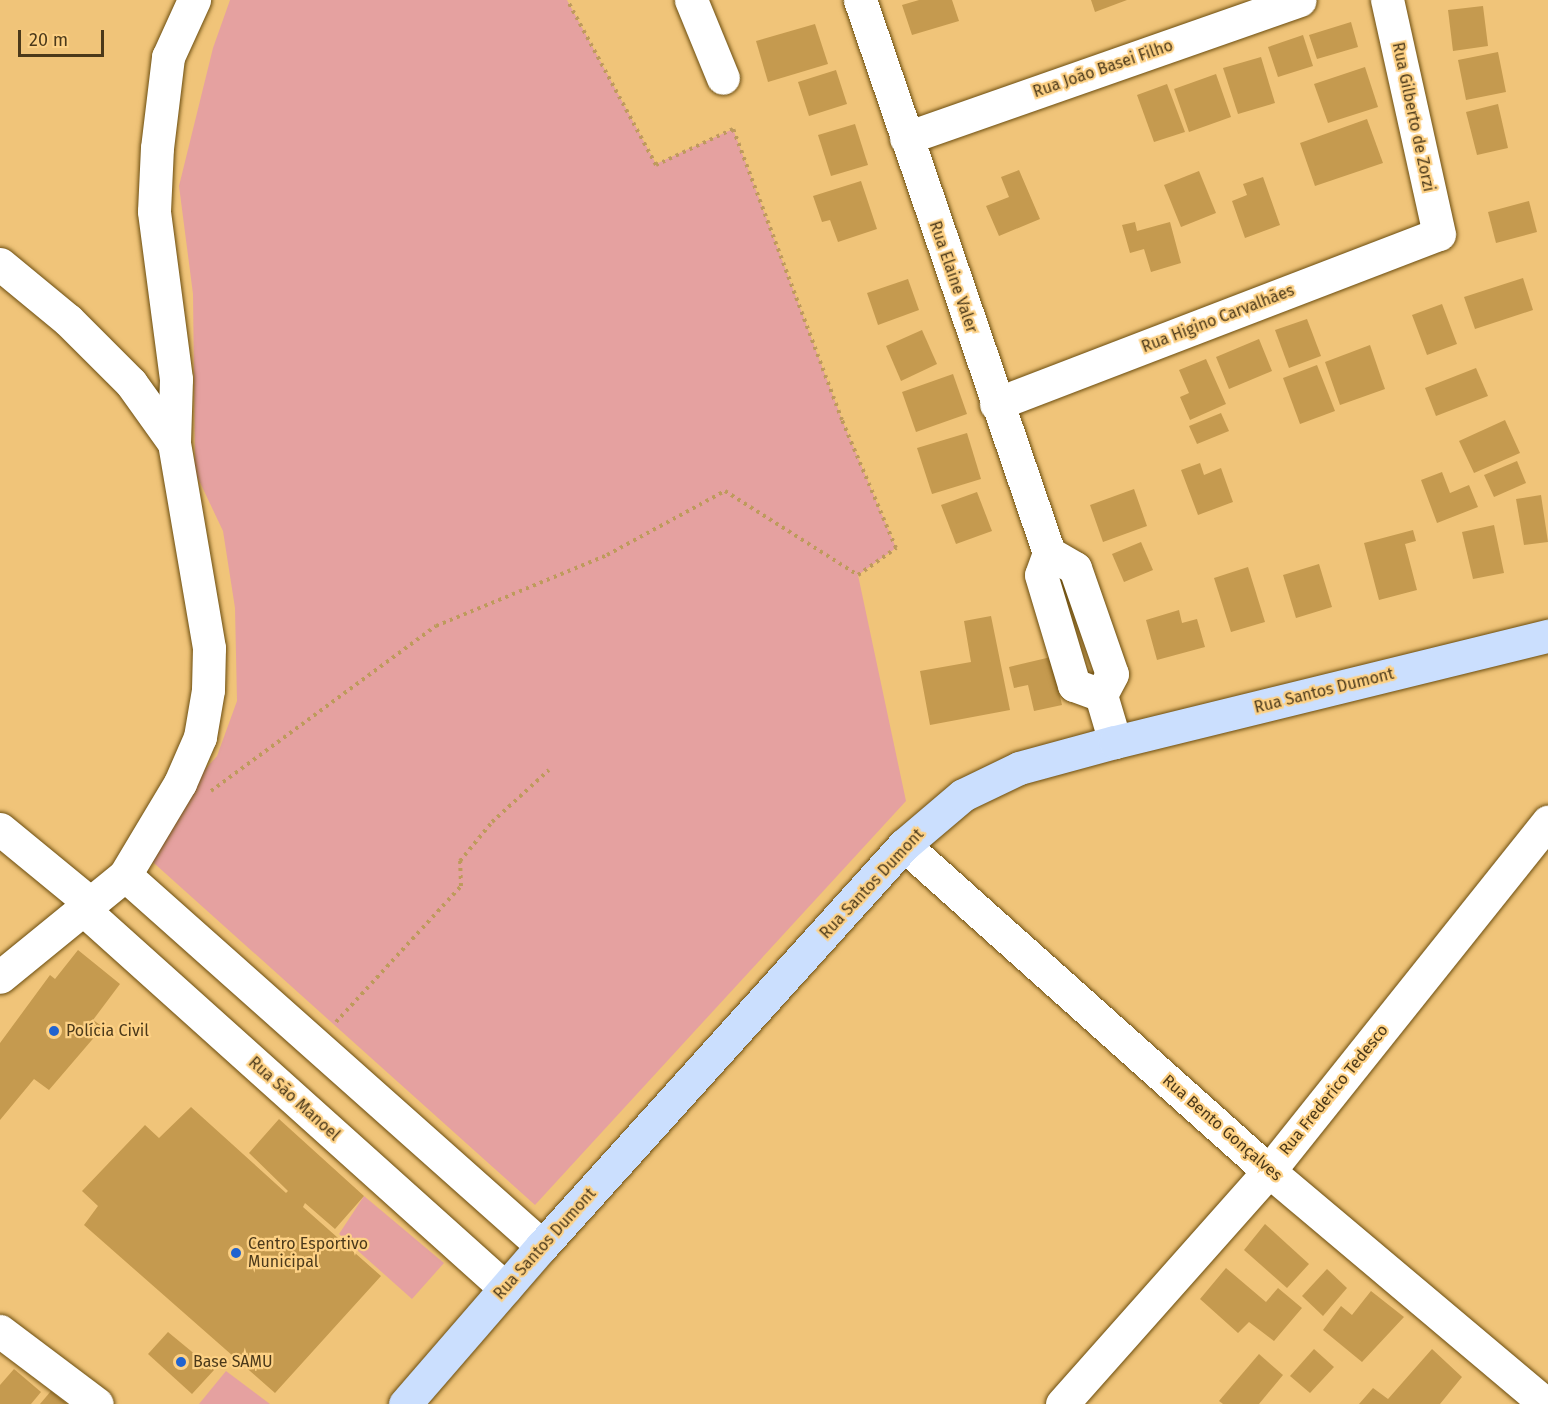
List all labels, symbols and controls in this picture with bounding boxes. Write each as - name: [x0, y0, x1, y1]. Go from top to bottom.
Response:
- scale bar: [21, 18, 106, 56]
- text: 20 m: [29, 29, 68, 51]
- street label: Rua João Basei Filho: [1031, 36, 1175, 102]
- street label: Rua Gilberto de Zorzi: [1388, 41, 1438, 193]
- street label: Rua Elaine Valer: [925, 219, 981, 335]
- street label: Rua Higino Carvalhães: [1139, 281, 1297, 357]
- street label: Rua Santos Dumont: [1252, 664, 1396, 718]
- street label: Rua Santos Dumont: [816, 825, 928, 943]
- place label: Polícia Civil: [66, 1021, 149, 1041]
- street label: Rua Frederico Tedesco: [1276, 1021, 1392, 1159]
- marker: Polícia Civil: [47, 1024, 61, 1038]
- street label: Rua São Manoel: [244, 1053, 344, 1145]
- street label: Rua Bento Gonçalves: [1158, 1071, 1286, 1185]
- street label: Rua Santos Dumont: [490, 1184, 600, 1304]
- place label: Centro Esportivo Municipal: [248, 1234, 368, 1272]
- marker: Centro Esportivo Municipal: [229, 1246, 243, 1260]
- place label: Base SAMU: [193, 1352, 273, 1372]
- marker: Base SAMU: [174, 1355, 188, 1369]

